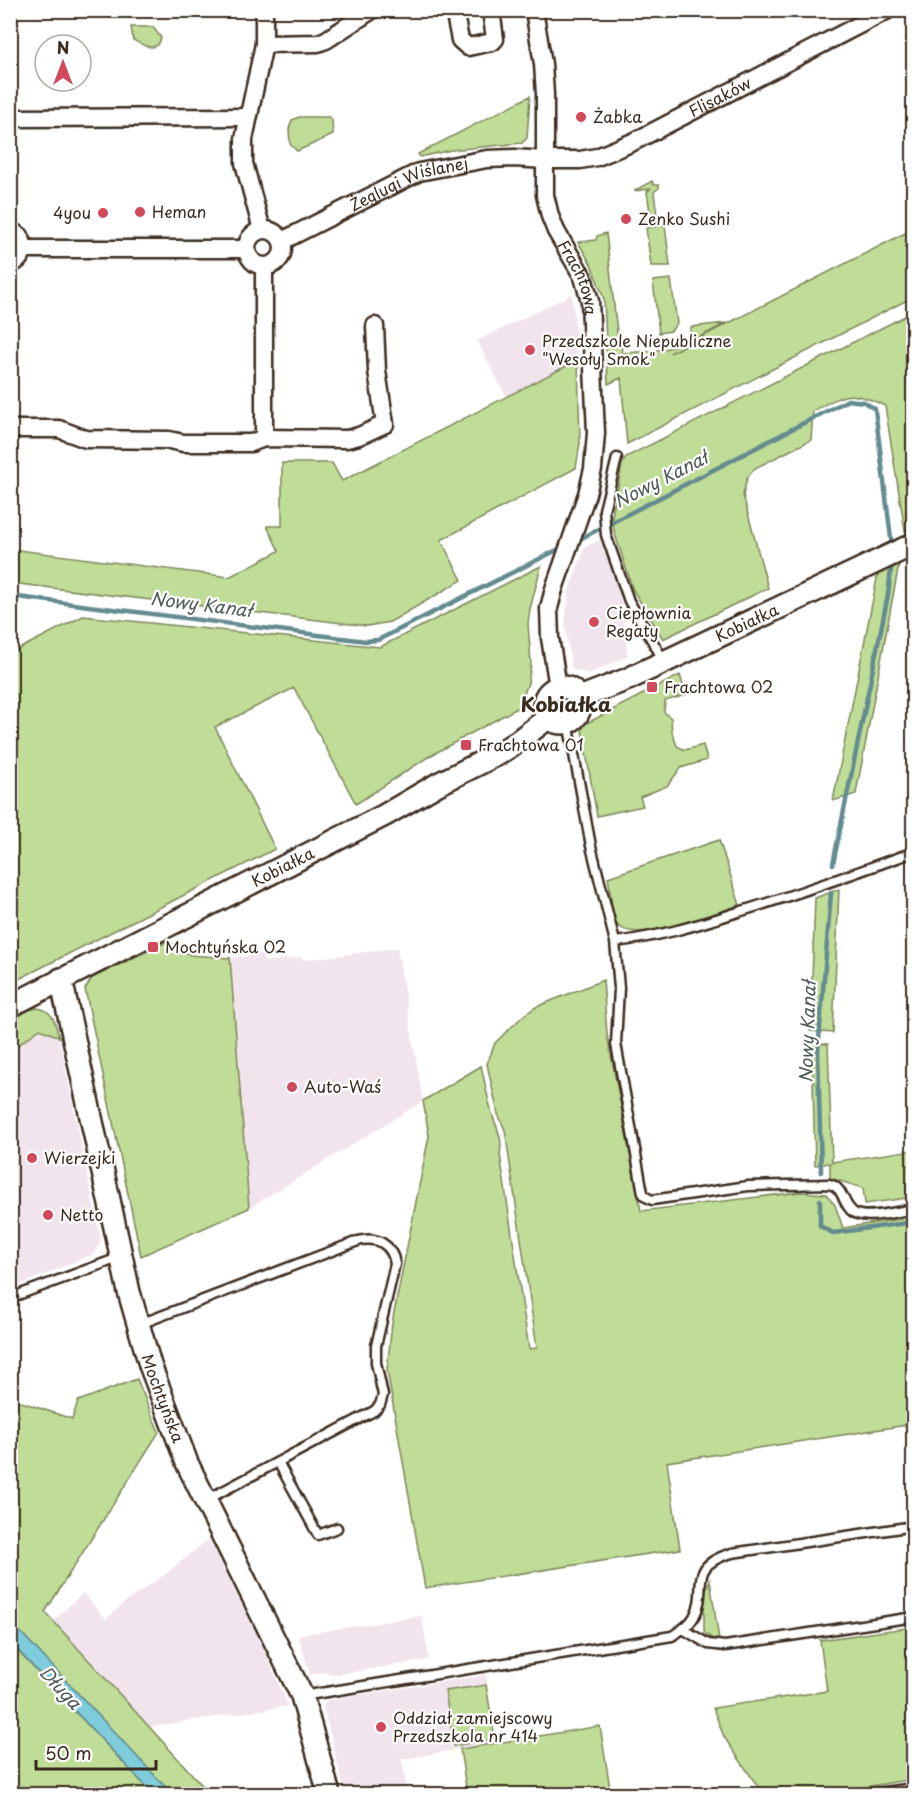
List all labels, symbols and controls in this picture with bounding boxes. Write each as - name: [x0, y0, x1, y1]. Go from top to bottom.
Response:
- north arrow: [33, 33, 93, 93]
- text: N: [57, 35, 69, 59]
- street label: Flisaków: [684, 70, 755, 122]
- place label: Żabka: [593, 104, 642, 128]
- marker: Żabka: [574, 110, 588, 124]
- street label: Żeglugi Wiślanej: [345, 150, 470, 216]
- place label: Heman: [152, 199, 206, 223]
- place label: 4you: [53, 200, 91, 224]
- marker: Heman: [133, 205, 147, 219]
- marker: 4you: [96, 206, 110, 220]
- place label: Zenko Sushi: [638, 206, 730, 230]
- marker: Zenko Sushi: [619, 212, 633, 226]
- street label: Frachtowa: [553, 235, 604, 316]
- place label: Przedszkole Niepubliczne "Wesoły Smok": [542, 328, 732, 370]
- marker: Przedszkole Niepubliczne "Wesoły Smok": [523, 343, 537, 357]
- water label: Nowy Kanał: [609, 442, 715, 514]
- water label: Nowy Kanał: [149, 584, 256, 623]
- street label: Kobiałka: [711, 597, 782, 647]
- place label: Ciepłownia Regaty: [606, 600, 691, 642]
- marker: Ciepłownia Regaty: [587, 615, 601, 629]
- place label: Frachtowa 02: [664, 674, 773, 698]
- marker: Frachtowa 02: [645, 680, 659, 694]
- district label: Kobiałka: [521, 689, 612, 719]
- place label: Frachtowa 01: [478, 732, 584, 756]
- marker: Frachtowa 01: [459, 738, 473, 752]
- street label: Kobiałka: [247, 840, 318, 892]
- place label: Mochtyńska 02: [165, 934, 286, 958]
- marker: Mochtyńska 02: [146, 940, 160, 954]
- water label: Nowy Kanał: [791, 978, 822, 1083]
- place label: Auto-Waś: [304, 1074, 381, 1098]
- marker: Auto-Waś: [285, 1080, 299, 1094]
- place label: Wierzejki: [44, 1145, 116, 1169]
- marker: Wierzejki: [25, 1151, 39, 1165]
- place label: Netto: [60, 1202, 103, 1226]
- marker: Netto: [41, 1208, 55, 1222]
- street label: Mochtyńska: [136, 1351, 191, 1446]
- water label: Długa: [34, 1659, 89, 1715]
- place label: Oddział zamiejscowy Przedszkola nr 414: [393, 1705, 553, 1747]
- marker: Oddział zamiejscowy Przedszkola nr 414: [374, 1720, 388, 1734]
- scale bar: [36, 1733, 156, 1771]
- text: 50 m: [45, 1739, 92, 1766]

